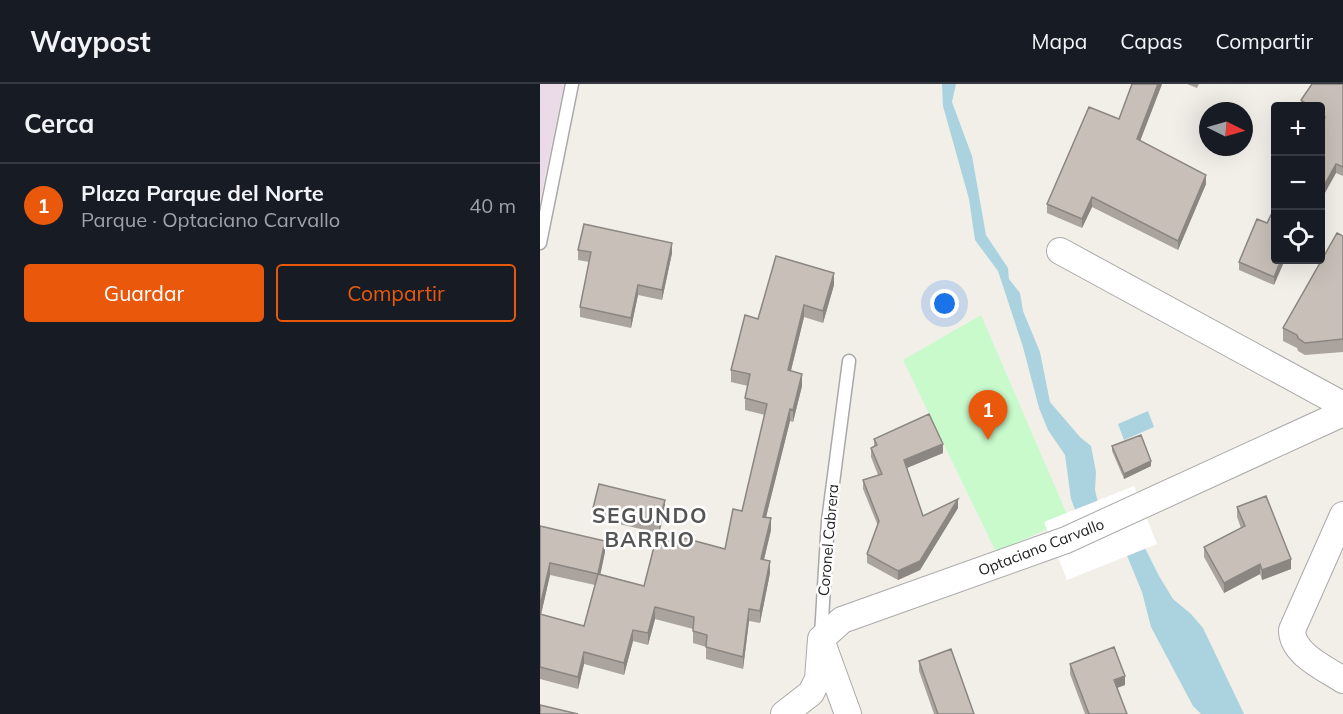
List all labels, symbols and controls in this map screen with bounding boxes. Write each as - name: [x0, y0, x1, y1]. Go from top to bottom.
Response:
- text: Waypost: [30, 24, 151, 59]
- text: Mapa: [1032, 28, 1087, 54]
- text: Capas: [1120, 28, 1183, 54]
- text: Compartir: [1216, 28, 1313, 54]
- north arrow: [1199, 102, 1253, 156]
- map controls: [1271, 102, 1325, 264]
- button: +: [1271, 102, 1325, 156]
- text: Cerca: [24, 107, 94, 140]
- button: −: [1271, 156, 1325, 210]
- text: Plaza Parque del Norte: [81, 179, 324, 207]
- text: 1: [38, 193, 50, 218]
- text: 40 m: [469, 193, 516, 218]
- text: Parque · Optaciano Carvallo: [81, 207, 340, 232]
- button: locate: [1271, 210, 1325, 264]
- button: Guardar: [24, 264, 264, 322]
- button: Compartir: [276, 264, 516, 322]
- your location: [930, 289, 959, 318]
- pin: 1: [968, 390, 1008, 440]
- street label: Coronel Cabrera: [814, 483, 842, 597]
- district label: SEGUNDO BARRIO: [592, 502, 708, 552]
- street label: Optaciano Carvallo: [975, 514, 1107, 580]

